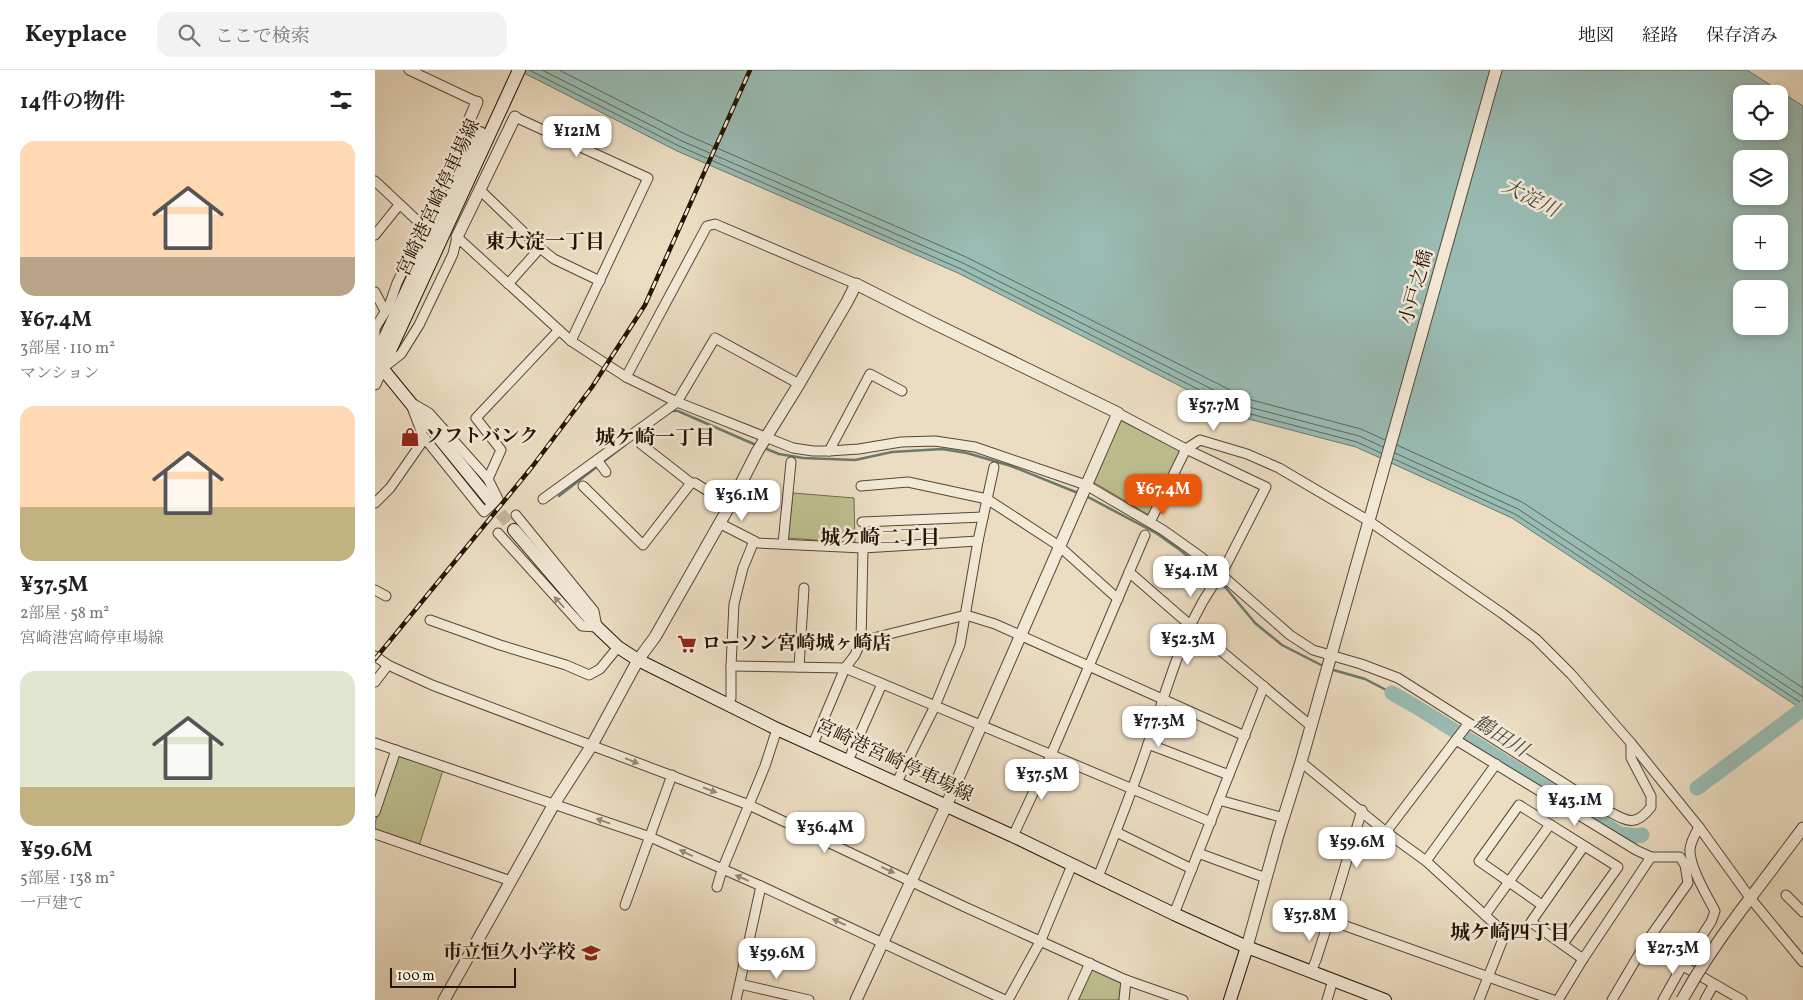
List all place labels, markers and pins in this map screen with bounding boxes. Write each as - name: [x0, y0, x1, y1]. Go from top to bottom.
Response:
- pin: ¥121M: [542, 116, 612, 158]
- pin: ¥57.7M: [1173, 390, 1255, 432]
- place label: ソフトバンク: [425, 424, 538, 450]
- shop icon: ソフトバンク: [399, 426, 421, 448]
- pin: ¥67.4M: [1122, 474, 1204, 516]
- pin: ¥36.1M: [701, 480, 783, 522]
- pin: ¥54.1M: [1150, 556, 1232, 598]
- pin: ¥52.3M: [1147, 624, 1229, 666]
- place label: ローソン宮崎城ヶ崎店: [702, 631, 891, 657]
- supermarket icon: ローソン宮崎城ヶ崎店: [676, 633, 698, 655]
- pin: ¥77.3M: [1118, 706, 1200, 748]
- pin: ¥37.5M: [1001, 758, 1083, 801]
- pin: ¥43.1M: [1534, 784, 1616, 827]
- pin: ¥36.4M: [784, 812, 866, 854]
- pin: ¥59.6M: [1316, 826, 1398, 869]
- pin: ¥37.8M: [1269, 900, 1351, 942]
- pin: ¥27.3M: [1632, 932, 1714, 975]
- pin: ¥59.6M: [736, 938, 818, 980]
- place label: 市立恒久小学校: [443, 940, 576, 966]
- school or university icon: 市立恒久小学校: [580, 942, 602, 964]

